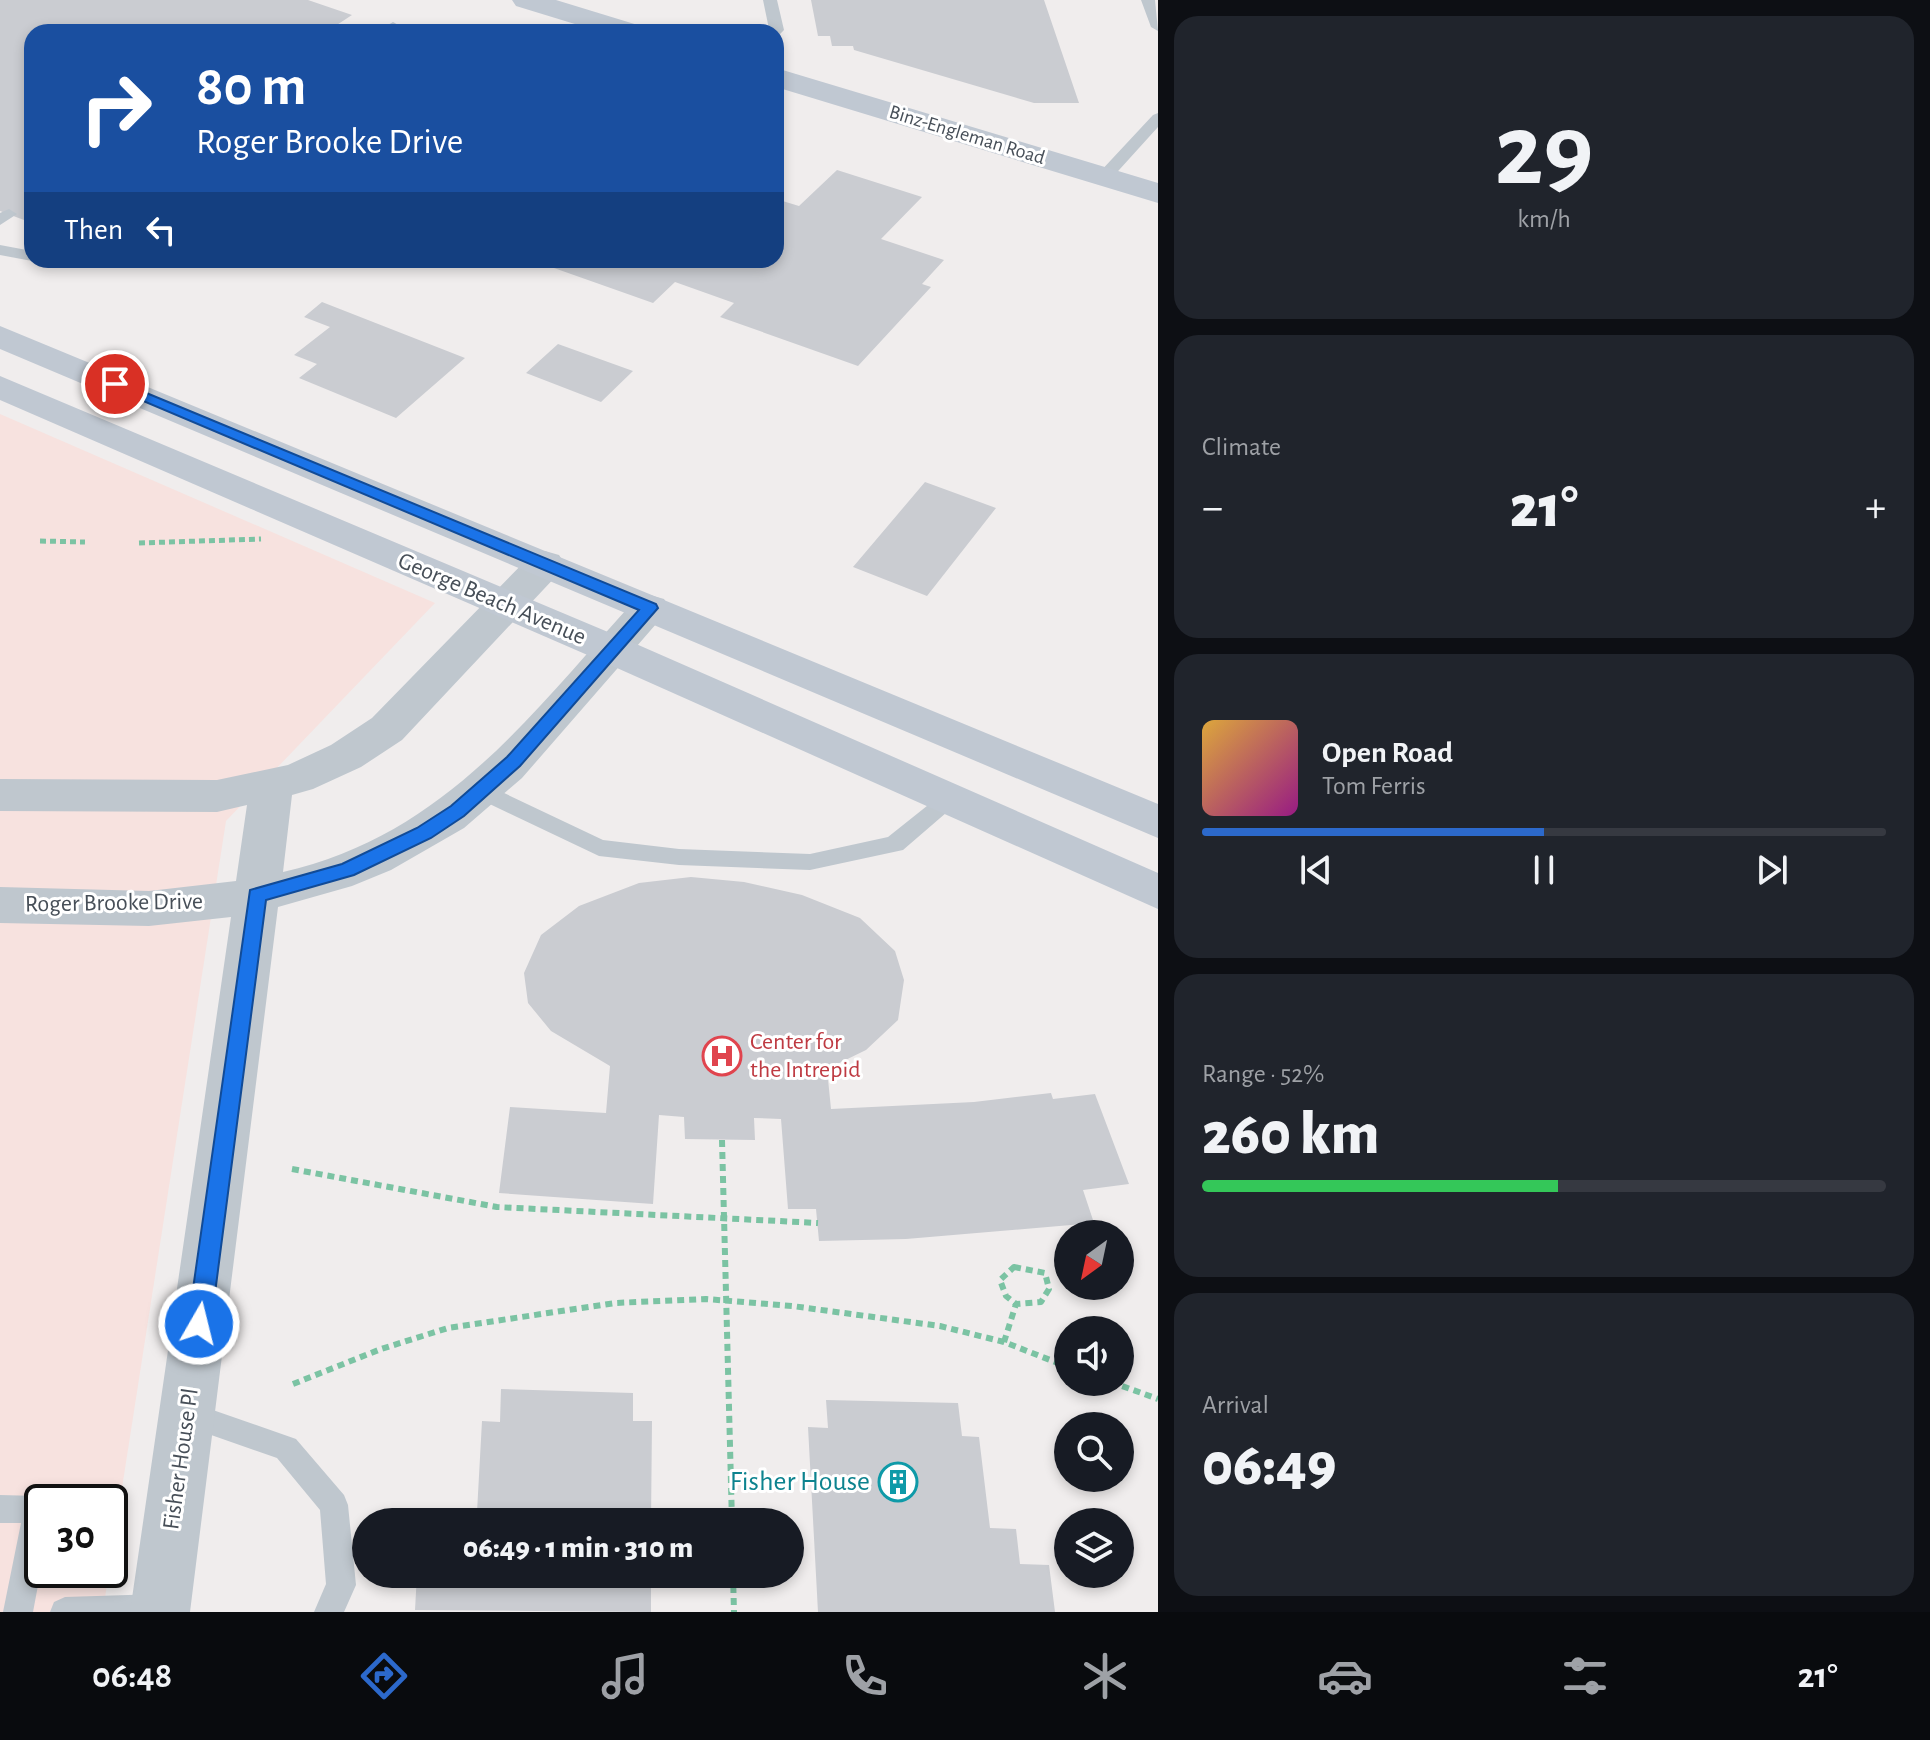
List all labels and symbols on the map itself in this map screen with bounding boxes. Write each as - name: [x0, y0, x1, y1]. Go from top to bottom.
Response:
- street label: Binz-Engleman Road: [887, 102, 1047, 168]
- pin: [81, 350, 149, 418]
- street label: George Beach Avenue: [395, 549, 589, 649]
- street label: Roger Brooke Drive: [25, 889, 203, 917]
- place label: Center for the Intrepid: [750, 1030, 861, 1082]
- hospital icon: Center for the Intrepid: [701, 1035, 743, 1077]
- north arrow: [1054, 1220, 1134, 1300]
- position arrow: [157, 1282, 241, 1366]
- street label: Fisher House Pl: [159, 1387, 203, 1531]
- building icon: Fisher House: [877, 1461, 919, 1503]
- place label: Fisher House: [730, 1468, 870, 1496]
- speed limit sign: 30: [24, 1484, 128, 1588]

